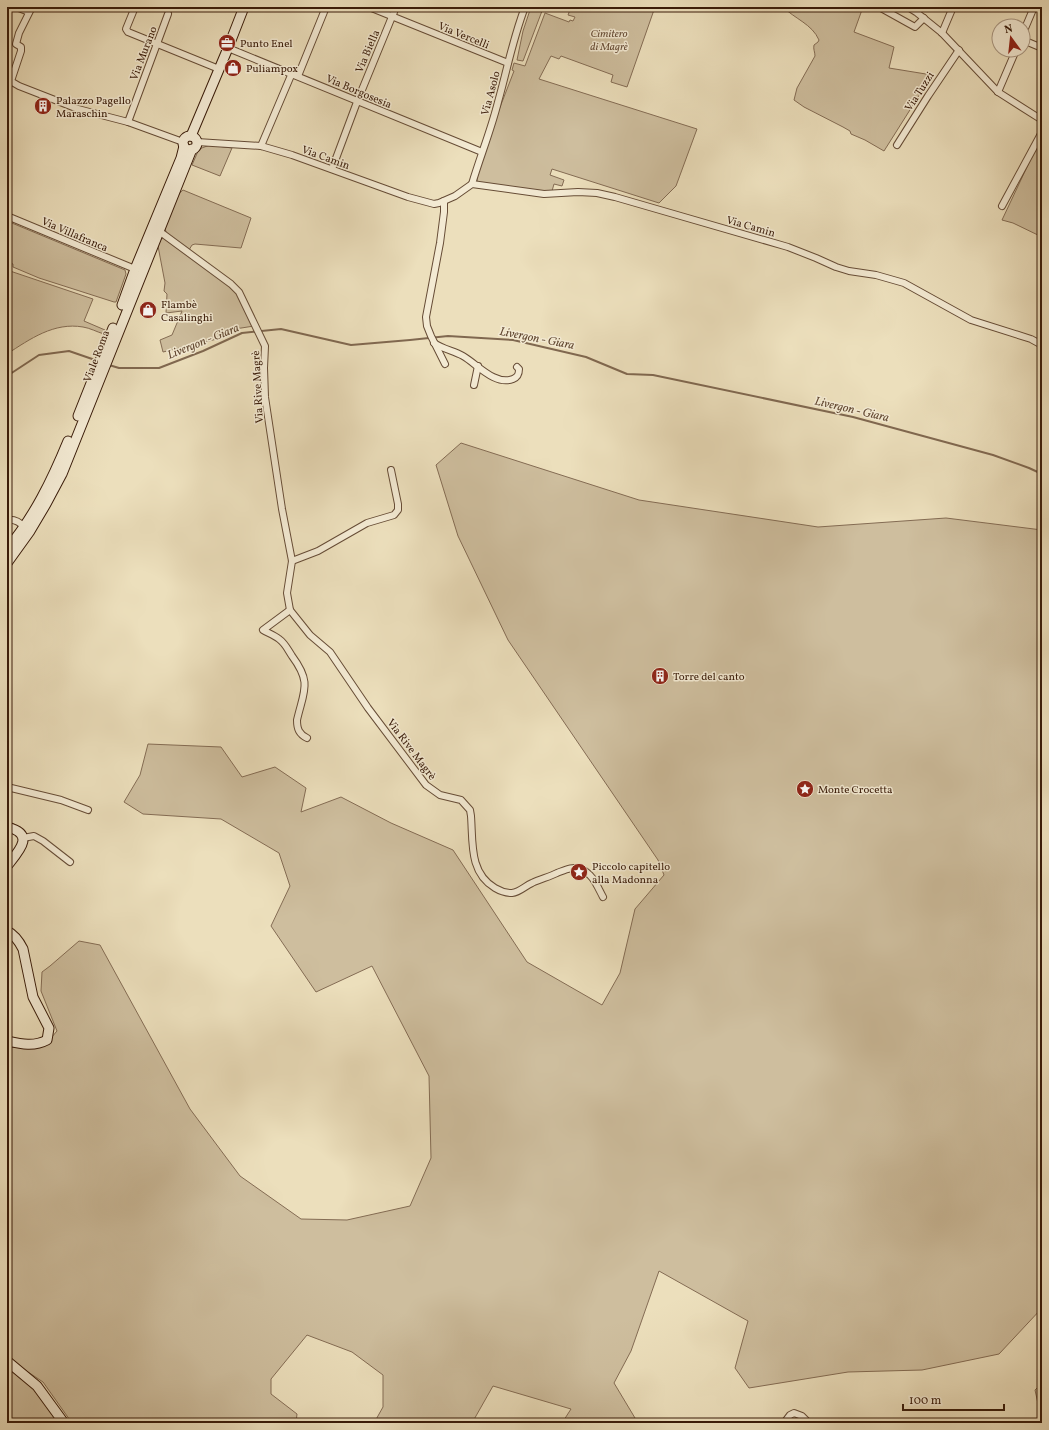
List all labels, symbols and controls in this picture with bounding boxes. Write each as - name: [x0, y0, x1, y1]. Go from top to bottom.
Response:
- north arrow: [991, 18, 1031, 58]
- street label: Via Vercelli: [436, 19, 491, 53]
- text: N: [1003, 22, 1015, 38]
- street label: Via Murano: [127, 24, 162, 83]
- street label: Via Biella: [353, 27, 384, 75]
- park label: Cimitero di Magrè: [590, 27, 628, 55]
- office icon: Punto Enel: [217, 33, 237, 53]
- place label: Punto Enel: [240, 37, 293, 52]
- shop icon: Puliampox: [223, 58, 243, 78]
- place label: Puliampox: [246, 62, 298, 77]
- street label: Via Asolo: [478, 69, 505, 117]
- street label: Via Tuzzi: [902, 69, 939, 114]
- street label: Via Borgosesia: [323, 72, 394, 113]
- place label: Palazzo Pagello Maraschin: [56, 94, 131, 122]
- building icon: Palazzo Pagello Maraschin: [33, 96, 53, 116]
- street label: Via Camin: [299, 143, 352, 174]
- street label: Via Camin: [724, 213, 777, 242]
- street label: Via Villafranca: [39, 215, 110, 256]
- place label: Flambè Casalinghi: [161, 298, 213, 326]
- shop icon: Flambè Casalinghi: [138, 300, 158, 320]
- water label: Livergon - Giara: [165, 320, 242, 364]
- water label: Livergon - Giara: [498, 324, 576, 354]
- street label: Viale Roma: [81, 328, 114, 385]
- street label: Via Rive Magrè: [249, 350, 268, 424]
- water label: Livergon - Giara: [813, 394, 891, 426]
- building icon: Torre del canto: [650, 666, 670, 686]
- place label: Torre del canto: [673, 670, 745, 685]
- street label: Via Rive Magrè: [383, 716, 439, 784]
- place icon: Monte Crocetta: [795, 779, 815, 799]
- place label: Monte Crocetta: [818, 783, 893, 798]
- place label: Piccolo capitello alla Madonna: [592, 860, 670, 888]
- place icon: Piccolo capitello alla Madonna: [569, 862, 589, 882]
- scale bar: [903, 1386, 1004, 1412]
- text: 100 m: [909, 1393, 942, 1409]

